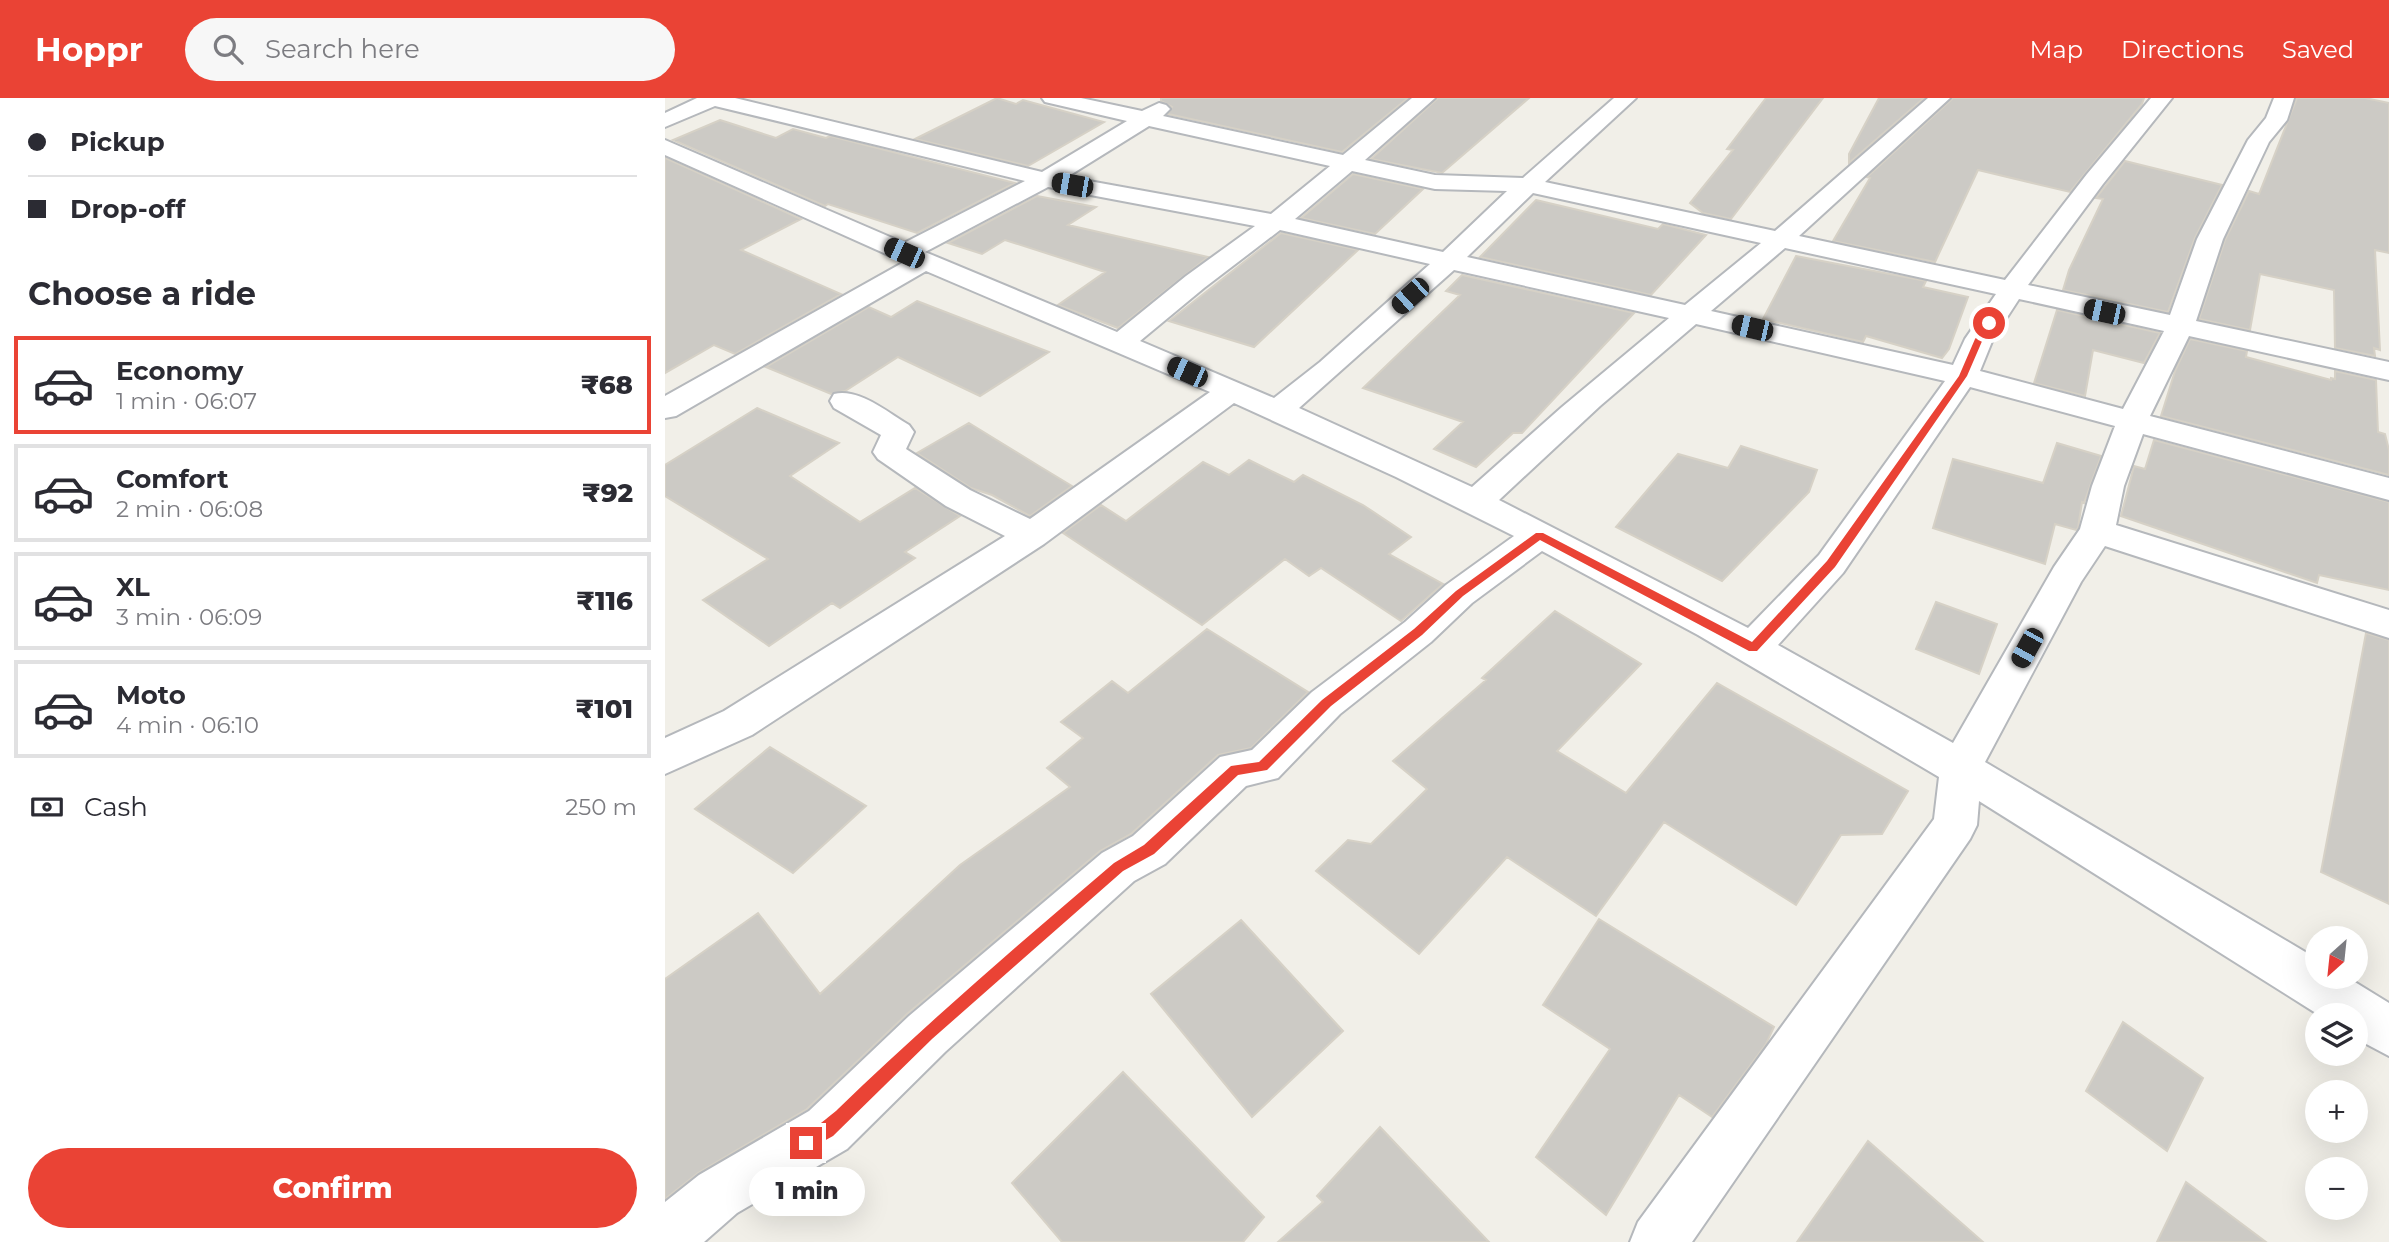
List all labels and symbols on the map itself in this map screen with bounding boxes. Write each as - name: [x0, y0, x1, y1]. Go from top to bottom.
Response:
- car: [1050, 171, 1095, 199]
- car: [881, 235, 928, 271]
- car: [1388, 274, 1433, 318]
- car: [2082, 297, 2127, 327]
- route start: [1973, 307, 2005, 339]
- car: [1730, 313, 1775, 343]
- car: [1164, 354, 1211, 390]
- car: [2008, 625, 2047, 671]
- north arrow: [2305, 926, 2368, 989]
- route end: [790, 1127, 822, 1159]
- callout: 1 min: [748, 1168, 864, 1216]

